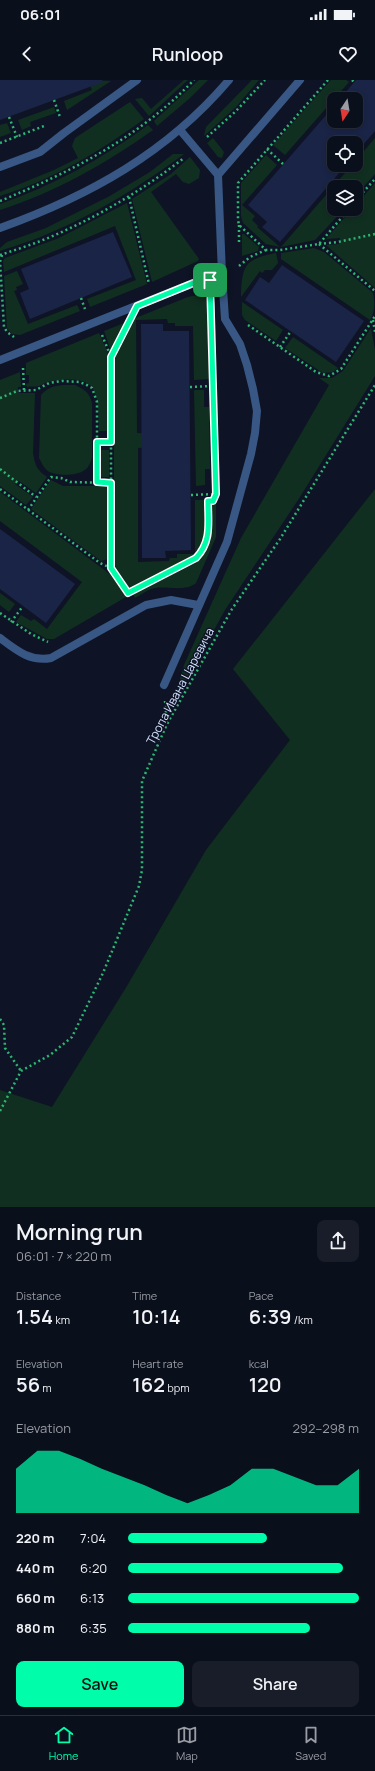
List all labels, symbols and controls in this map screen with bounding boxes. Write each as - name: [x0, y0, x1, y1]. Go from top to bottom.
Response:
- text: 06:01: [20, 4, 61, 25]
- text: Runloop: [152, 42, 223, 66]
- icon: back: [16, 43, 38, 65]
- icon: heart: [337, 43, 359, 65]
- north arrow: [327, 92, 363, 128]
- map controls: [327, 92, 363, 216]
- button: locate: [327, 136, 363, 172]
- button: layers: [327, 180, 363, 216]
- pin: [193, 263, 227, 297]
- icon: arrive: [199, 269, 221, 291]
- street label: Тропа Ивана Царевича: [142, 625, 218, 747]
- text: Morning run: [16, 1217, 143, 1247]
- button: share: [317, 1220, 359, 1262]
- text: 06:01 · 7 × 220 m: [16, 1247, 111, 1265]
- text: Distance: [16, 1288, 61, 1303]
- text: Time: [132, 1288, 157, 1303]
- text: Pace: [249, 1288, 274, 1303]
- text: 1.54: [16, 1303, 53, 1330]
- text: 10:14: [132, 1303, 181, 1330]
- text: 6:39: [249, 1303, 292, 1330]
- text: km: [53, 1312, 70, 1327]
- text: /km: [292, 1312, 313, 1327]
- text: Elevation: [16, 1356, 62, 1371]
- text: Heart rate: [132, 1356, 183, 1371]
- text: kcal: [249, 1356, 269, 1371]
- text: 56: [16, 1371, 40, 1398]
- text: 162: [132, 1371, 165, 1398]
- text: 120: [249, 1371, 282, 1398]
- text: m: [40, 1380, 52, 1395]
- text: bpm: [165, 1380, 190, 1395]
- text: Elevation: [16, 1419, 71, 1437]
- text: 292–298 m: [292, 1419, 359, 1437]
- text: 220 m: [16, 1529, 54, 1547]
- text: 7:04: [80, 1529, 106, 1547]
- text: 440 m: [16, 1559, 55, 1577]
- text: 6:20: [80, 1559, 107, 1577]
- text: 660 m: [16, 1589, 55, 1607]
- text: 6:13: [80, 1589, 104, 1607]
- text: 880 m: [16, 1619, 55, 1637]
- text: 6:35: [80, 1619, 107, 1637]
- button: Save: [16, 1661, 184, 1707]
- button: Share: [192, 1661, 359, 1707]
- tab: Home: [49, 1724, 78, 1763]
- tab: Map: [176, 1724, 198, 1763]
- tab: Saved: [295, 1724, 326, 1763]

